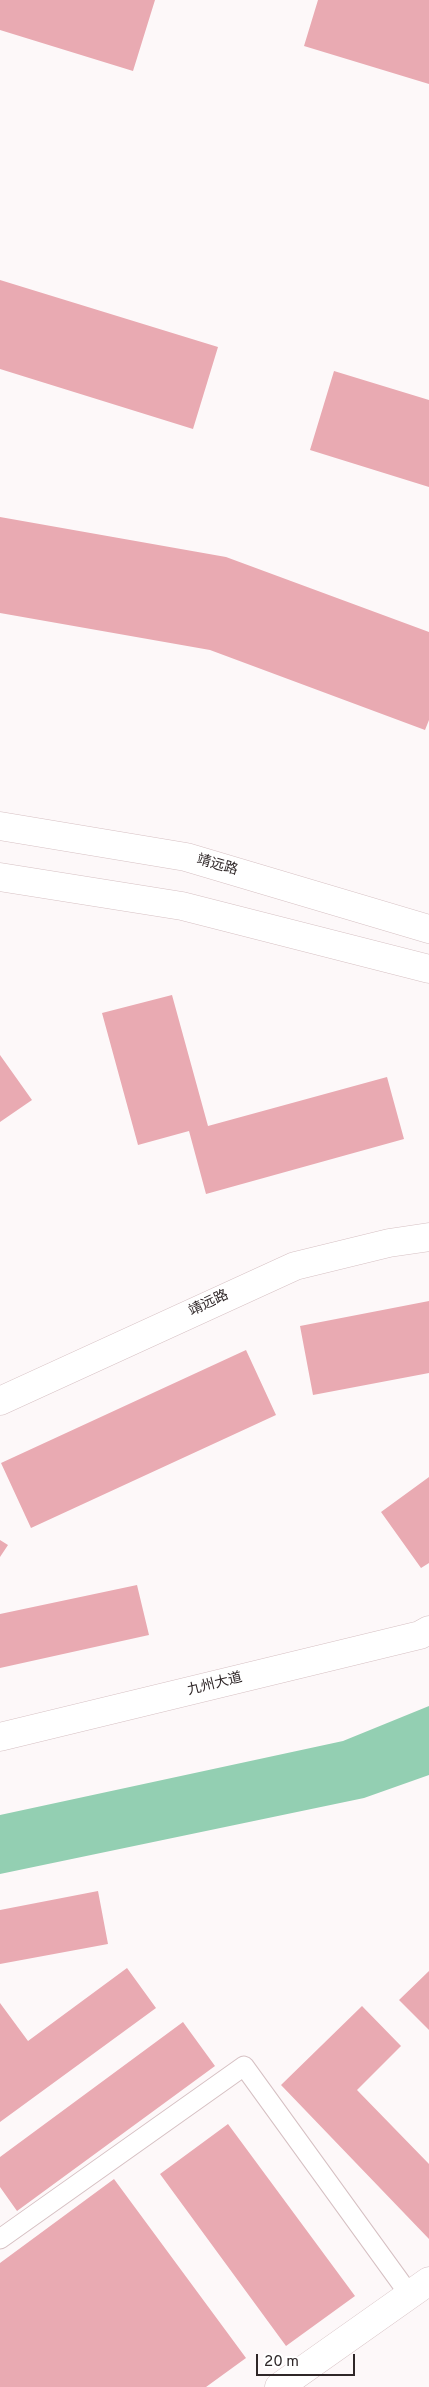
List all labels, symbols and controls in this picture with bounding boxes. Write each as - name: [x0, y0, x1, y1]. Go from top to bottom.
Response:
- street label: 靖远路: [194, 852, 240, 880]
- street label: 靖远路: [186, 1288, 232, 1320]
- street label: 九州大道: [186, 1670, 244, 1700]
- scale bar: [259, 2344, 358, 2376]
- text: 20 m: [264, 2353, 299, 2372]

